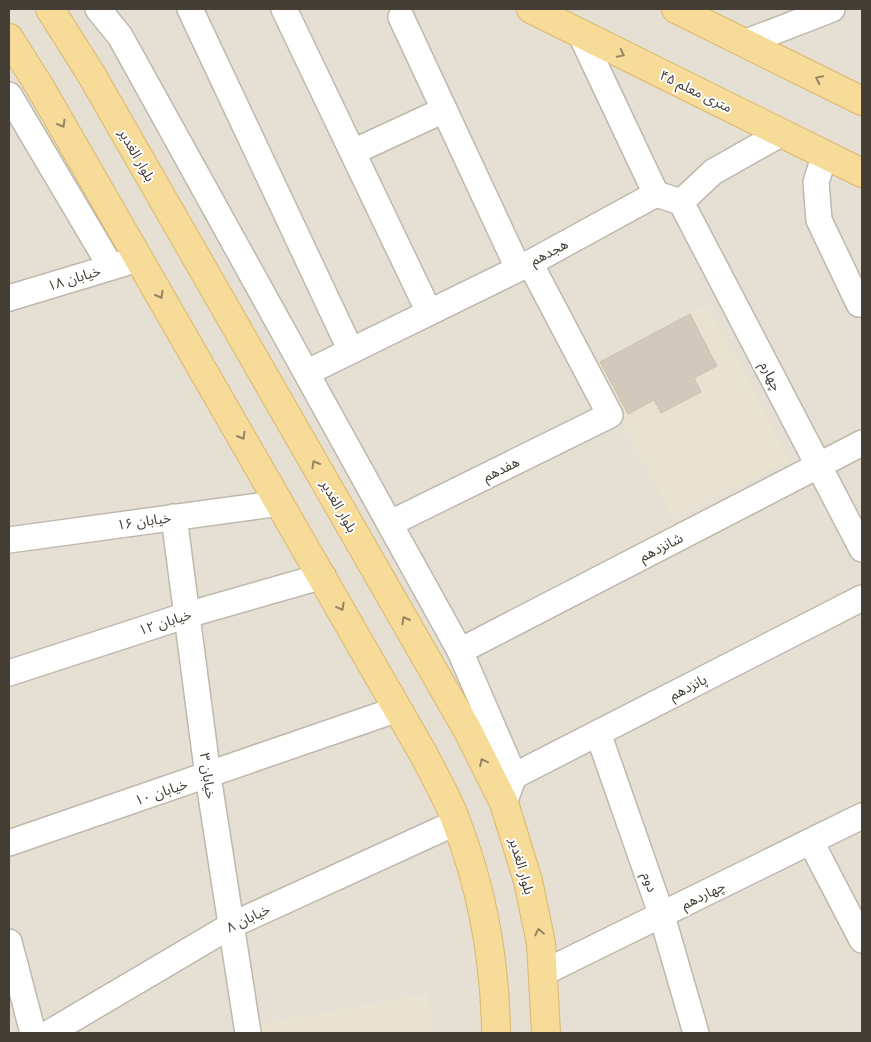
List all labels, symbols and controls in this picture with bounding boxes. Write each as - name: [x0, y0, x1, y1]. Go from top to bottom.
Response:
- one-way arrow: [616, 48, 625, 58]
- street label: ۴۵ متری معلم: [656, 65, 736, 118]
- one-way arrow: [815, 75, 824, 85]
- one-way arrow: [55, 119, 65, 128]
- street label: بلوار الغدیر: [114, 124, 160, 185]
- street label: هجدهم: [527, 234, 572, 271]
- street label: خیابان ۱۸: [45, 260, 103, 295]
- one-way arrow: [154, 290, 164, 299]
- street label: چهارم: [754, 358, 787, 395]
- one-way arrow: [235, 431, 245, 440]
- street label: هفدهم: [479, 452, 523, 487]
- one-way arrow: [311, 460, 321, 469]
- street label: بلوار الغدیر: [316, 475, 362, 536]
- street label: خیابان ۱۶: [116, 507, 172, 534]
- street label: شانزدهم: [636, 528, 687, 567]
- one-way arrow: [334, 602, 344, 611]
- street label: خیابان ۱۲: [136, 604, 194, 639]
- one-way arrow: [401, 616, 411, 625]
- street label: پانزدهم: [666, 669, 711, 706]
- street label: خیابان ۳: [196, 752, 221, 800]
- one-way arrow: [479, 758, 490, 767]
- street label: خیابان ۱۰: [132, 774, 190, 809]
- street label: بلوار الغدیر: [505, 834, 540, 897]
- street label: دوم: [636, 869, 663, 895]
- street label: چهاردهم: [678, 876, 729, 915]
- street label: خیابان ۸: [223, 899, 273, 936]
- one-way arrow: [534, 928, 544, 937]

